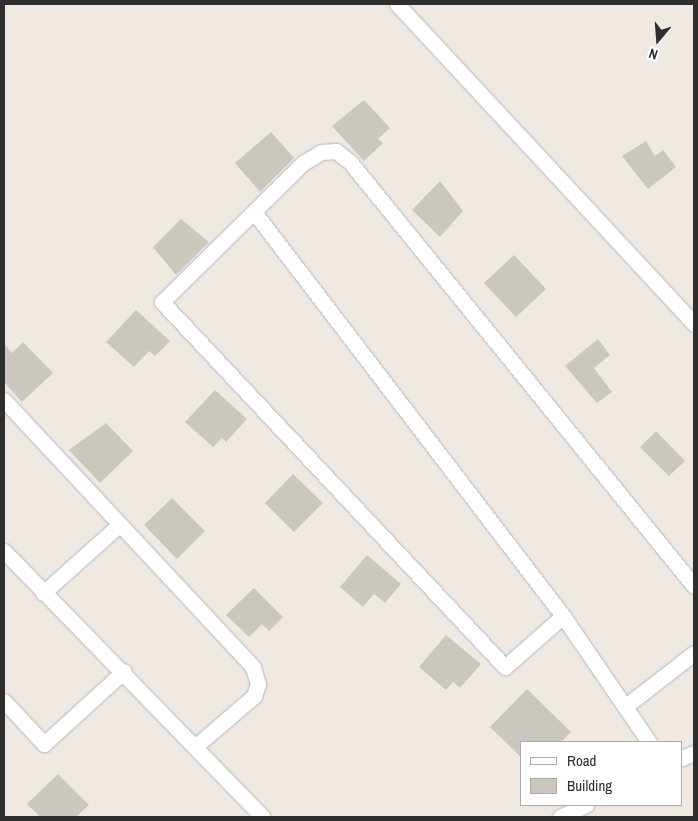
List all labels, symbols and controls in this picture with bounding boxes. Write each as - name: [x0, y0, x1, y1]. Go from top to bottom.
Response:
- north arrow: [633, 15, 683, 65]
- text: N: [647, 44, 660, 64]
- legend: [520, 741, 683, 806]
- text: Road: [567, 750, 596, 771]
- text: Building: [567, 775, 612, 796]

